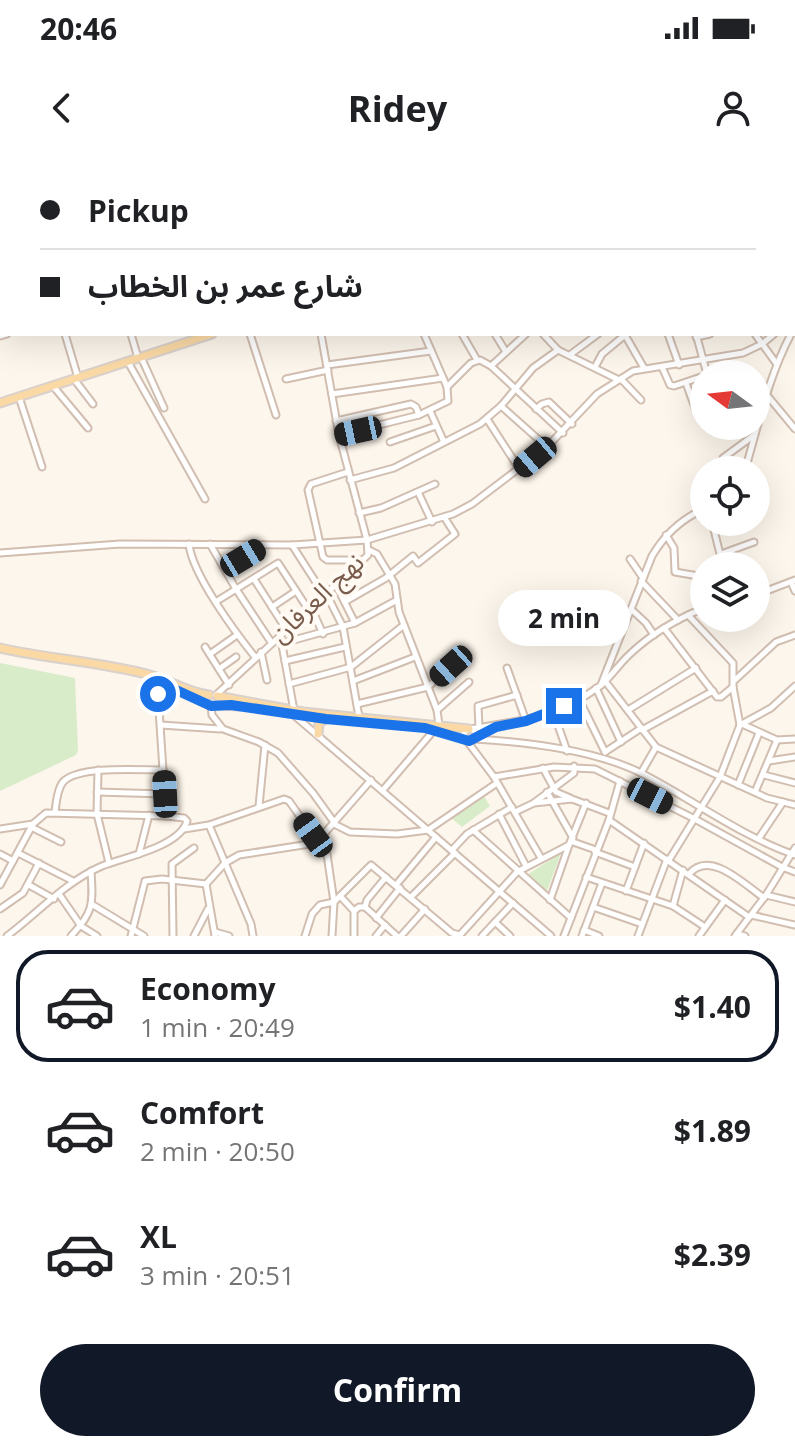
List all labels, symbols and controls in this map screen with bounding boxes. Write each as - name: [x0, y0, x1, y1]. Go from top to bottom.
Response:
- text: 20:46: [40, 8, 117, 49]
- text: Ridey: [348, 84, 447, 133]
- icon: back: [40, 86, 84, 130]
- icon: person: [711, 86, 755, 130]
- text: Pickup: [88, 190, 189, 231]
- text: شارع عمر بن الخطاب: [88, 265, 363, 306]
- north arrow: [690, 360, 770, 440]
- map controls: [690, 360, 770, 632]
- car: [332, 414, 384, 448]
- car: [509, 432, 561, 482]
- button: locate: [690, 456, 770, 536]
- car: [216, 535, 270, 581]
- street label: نهج العرفان: [261, 544, 373, 652]
- button: layers: [690, 552, 770, 632]
- callout: 2 min: [498, 590, 630, 646]
- text: 2 min: [528, 600, 600, 636]
- car: [425, 641, 477, 691]
- route start: [140, 676, 176, 712]
- route end: [546, 688, 582, 724]
- car: [152, 769, 178, 819]
- car: [623, 774, 677, 818]
- car: [289, 809, 337, 861]
- text: Economy: [140, 968, 276, 1009]
- icon: car: [44, 970, 116, 1042]
- text: $1.40: [674, 986, 751, 1027]
- text: 1 min · 20:49: [140, 1009, 295, 1045]
- text: Comfort: [140, 1092, 264, 1133]
- icon: car: [44, 1094, 116, 1166]
- text: $1.89: [674, 1110, 751, 1151]
- text: 2 min · 20:50: [140, 1133, 295, 1169]
- text: XL: [140, 1216, 177, 1257]
- icon: car: [44, 1218, 116, 1290]
- text: $2.39: [674, 1234, 751, 1275]
- text: 3 min · 20:51: [140, 1257, 295, 1293]
- button: Confirm: [40, 1344, 755, 1436]

